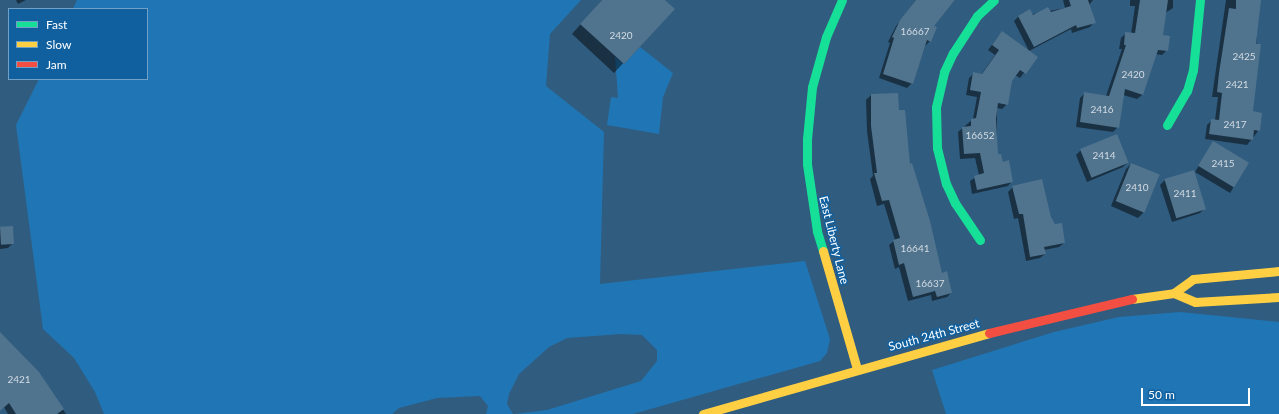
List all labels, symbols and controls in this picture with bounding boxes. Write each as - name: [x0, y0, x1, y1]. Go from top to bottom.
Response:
- legend: [8, 8, 148, 80]
- text: Fast: [46, 17, 67, 32]
- house number: 16667: [901, 26, 929, 38]
- house number: 2420: [609, 30, 633, 42]
- text: Slow: [46, 37, 71, 52]
- house number: 2425: [1232, 51, 1256, 63]
- text: Jam: [46, 57, 67, 72]
- house number: 2420: [1121, 69, 1145, 81]
- house number: 2421: [1225, 79, 1249, 91]
- house number: 2416: [1090, 104, 1114, 116]
- house number: 2417: [1223, 119, 1247, 131]
- house number: 16652: [966, 130, 994, 142]
- house number: 2414: [1092, 150, 1116, 162]
- house number: 2415: [1211, 158, 1235, 170]
- house number: 2410: [1125, 182, 1149, 194]
- house number: 2411: [1173, 188, 1197, 200]
- street label: East Liberty Lane: [816, 194, 852, 286]
- house number: 16641: [901, 243, 929, 255]
- house number: 16637: [916, 278, 944, 290]
- street label: South 24th Street: [887, 316, 981, 354]
- house number: 2421: [7, 374, 31, 386]
- scale bar: [1143, 380, 1252, 406]
- text: 50 m: [1148, 387, 1175, 402]

